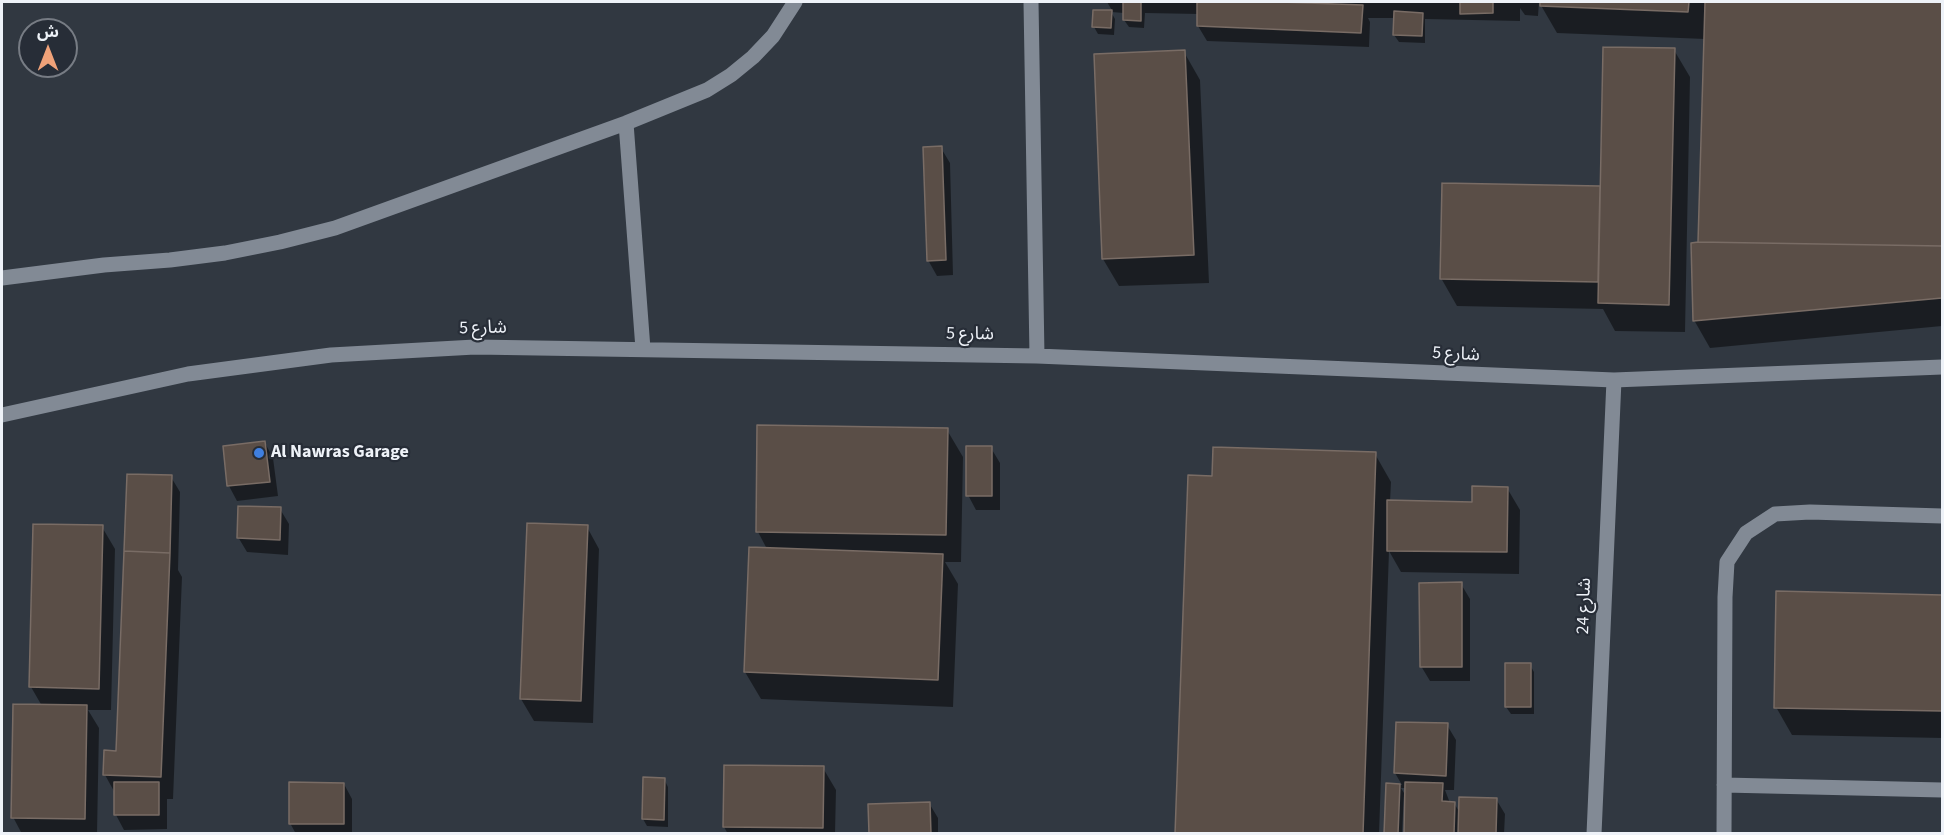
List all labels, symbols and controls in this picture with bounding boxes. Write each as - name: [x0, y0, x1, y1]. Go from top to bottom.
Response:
- north arrow: [18, 18, 78, 78]
- text: ش: [37, 21, 59, 43]
- street label: شارع 5: [459, 318, 507, 340]
- street label: شارع 5: [946, 324, 994, 346]
- street label: شارع 5: [1432, 343, 1480, 367]
- place label: Al Nawras Garage: [271, 442, 409, 464]
- marker: Al Nawras Garage: [252, 446, 266, 460]
- street label: شارع 24: [1573, 577, 1597, 635]

